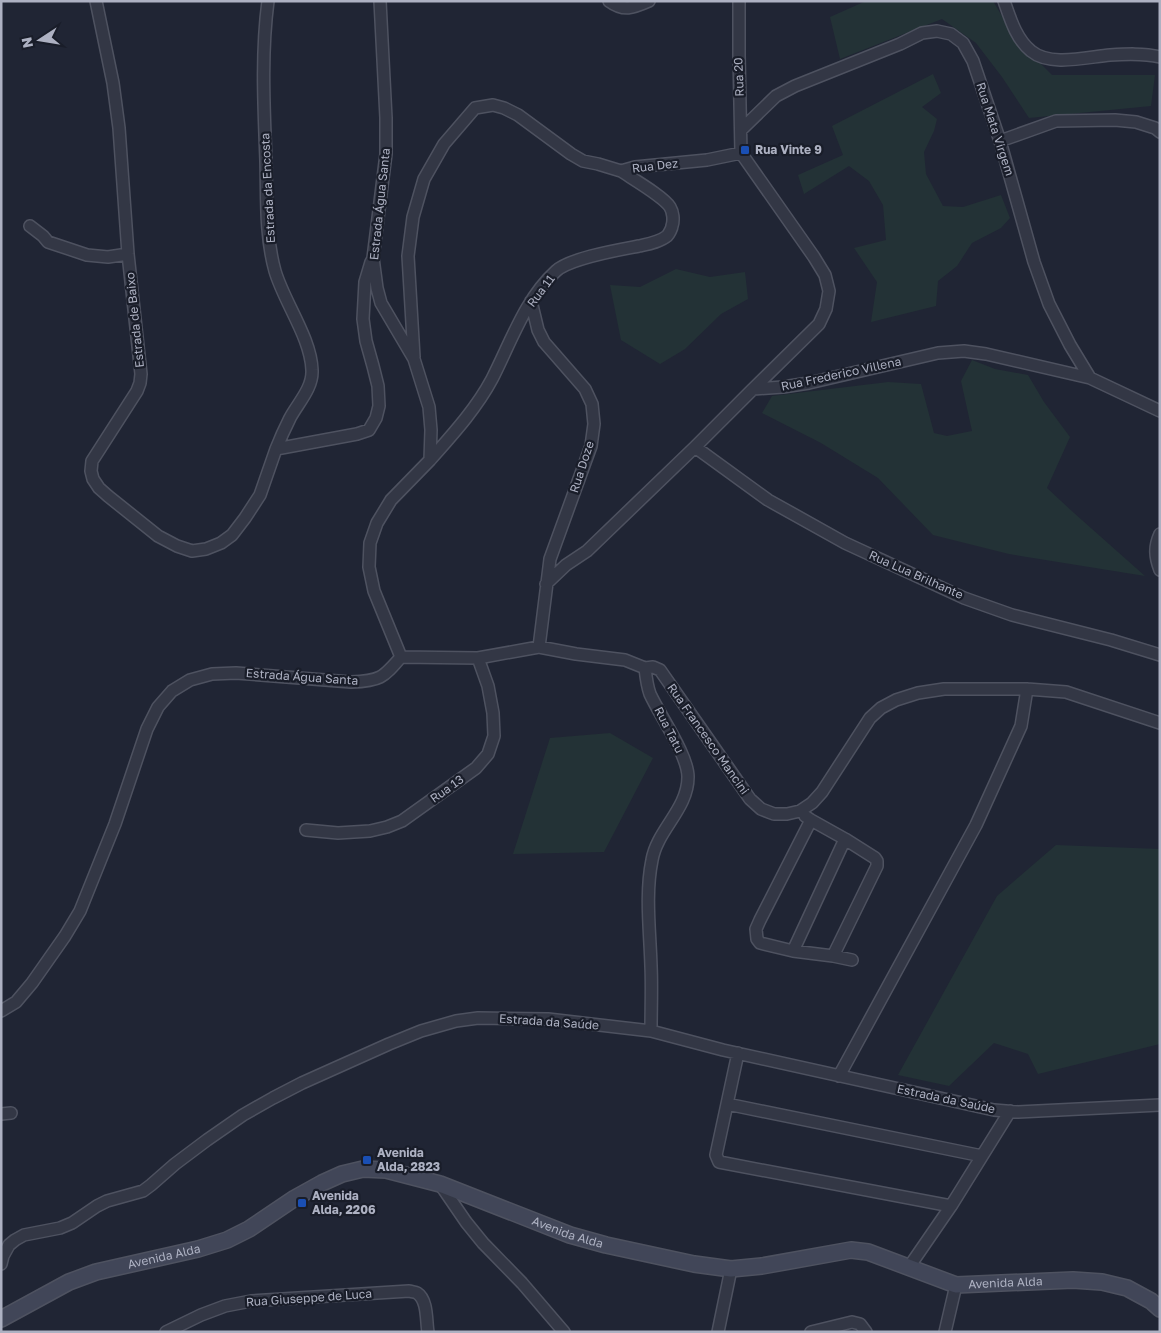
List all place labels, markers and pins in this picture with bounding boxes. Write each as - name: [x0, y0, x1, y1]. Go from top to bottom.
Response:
- place label: Rua Vinte 9: [755, 142, 822, 157]
- marker: Rua Vinte 9: [739, 144, 751, 156]
- place label: Avenida Alda, 2823: [377, 1145, 440, 1174]
- marker: Avenida Alda, 2823: [361, 1154, 373, 1166]
- place label: Avenida Alda, 2206: [312, 1188, 376, 1217]
- marker: Avenida Alda, 2206: [296, 1197, 308, 1209]

